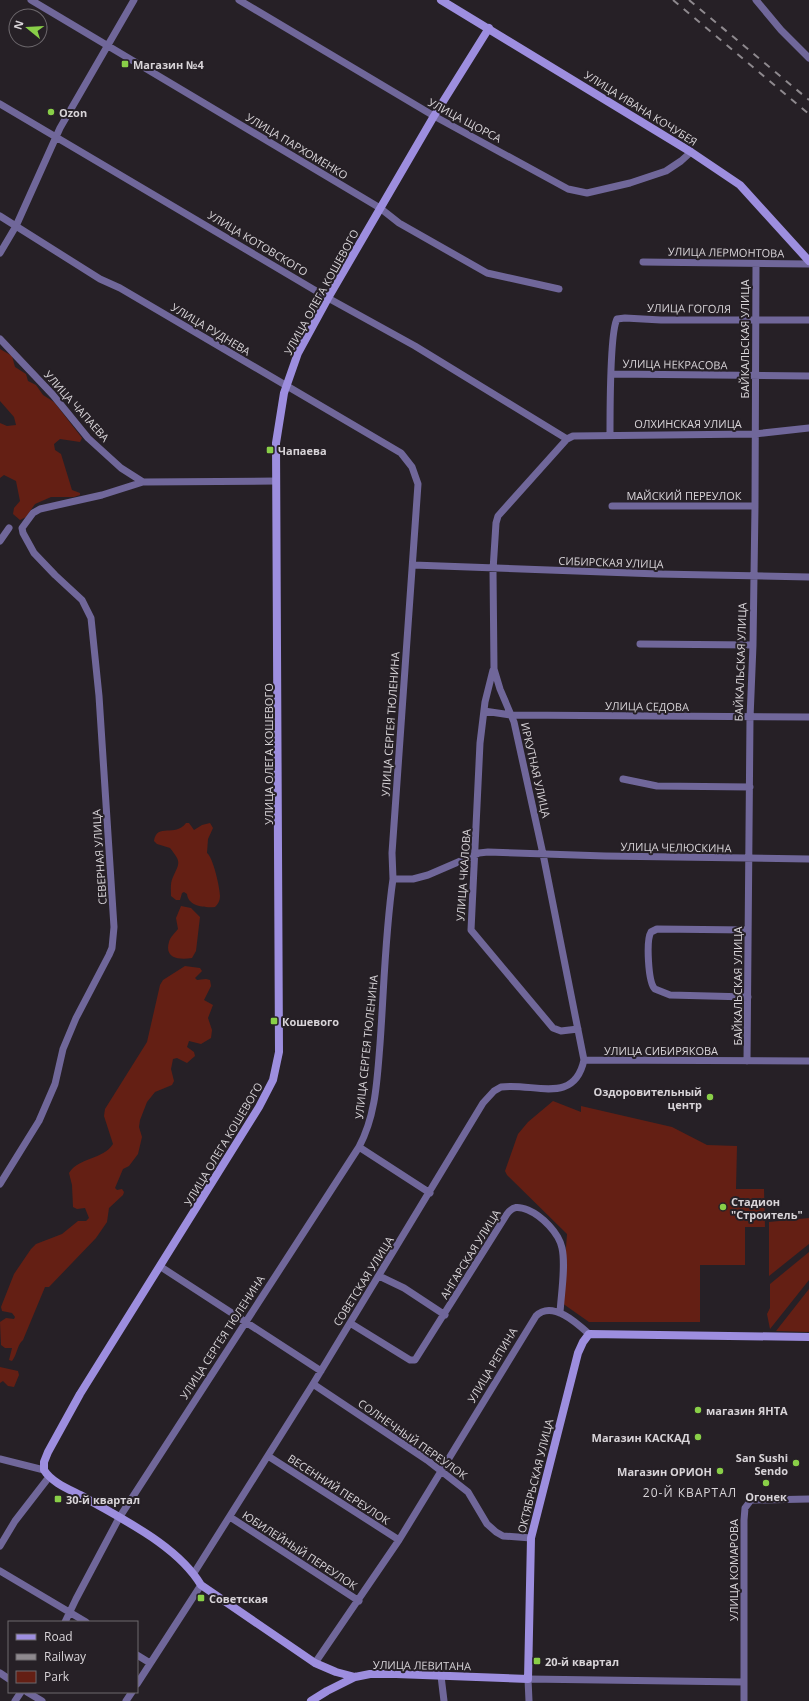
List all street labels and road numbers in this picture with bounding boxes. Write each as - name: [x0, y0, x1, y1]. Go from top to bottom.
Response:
- street label: УЛИЦА ИВАНА КОЧУБЕЯ: [582, 67, 700, 149]
- street label: УЛИЦА ЩОРСА: [426, 94, 504, 146]
- street label: УЛИЦА ПАРХОМЕНКО: [243, 110, 351, 182]
- street label: УЛИЦА КОТОВСКОГО: [205, 207, 311, 279]
- street label: УЛИЦА ОЛЕГА КОШЕВОГО: [280, 227, 362, 357]
- street label: УЛИЦА ЛЕРМОНТОВА: [668, 243, 784, 261]
- street label: БАЙКАЛЬСКАЯ УЛИЦА: [737, 280, 752, 398]
- street label: УЛИЦА РУДНЕВА: [169, 299, 253, 359]
- street label: УЛИЦА ГОГОЛЯ: [647, 300, 731, 316]
- street label: УЛИЦА НЕКРАСОВА: [622, 356, 728, 372]
- street label: УЛИЦА ЧАПАЕВА: [41, 367, 113, 445]
- street label: ОЛХИНСКАЯ УЛИЦА: [634, 416, 742, 431]
- street label: МАЙСКИЙ ПЕРЕУЛОК: [626, 488, 742, 503]
- street label: СИБИРСКАЯ УЛИЦА: [558, 553, 664, 571]
- street label: БАЙКАЛЬСКАЯ УЛИЦА: [730, 602, 750, 722]
- street label: УЛИЦА СЕРГЕЯ ТЮЛЕНИНА: [377, 651, 403, 797]
- street label: УЛИЦА ОЛЕГА КОШЕВОГО: [261, 683, 276, 825]
- street label: УЛИЦА СЕДОВА: [605, 698, 689, 714]
- street label: ИРКУТНАЯ УЛИЦА: [518, 721, 554, 819]
- street label: СЕВЕРНАЯ УЛИЦА: [88, 809, 110, 905]
- street label: УЛИЦА ЧКАЛОВА: [452, 828, 474, 922]
- street label: УЛИЦА ЧЕЛЮСКИНА: [620, 839, 732, 855]
- street label: БАЙКАЛЬСКАЯ УЛИЦА: [730, 927, 745, 1045]
- street label: УЛИЦА СЕРГЕЯ ТЮЛЕНИНА: [351, 974, 381, 1120]
- street label: УЛИЦА СИБИРЯКОВА: [604, 1043, 718, 1058]
- street label: УЛИЦА ОЛЕГА КОШЕВОГО: [180, 1080, 266, 1208]
- street label: АНГАРСКАЯ УЛИЦА: [436, 1206, 504, 1302]
- street label: СОВЕТСКАЯ УЛИЦА: [329, 1233, 397, 1329]
- street label: УЛИЦА СЕРГЕЯ ТЮЛЕНИНА: [176, 1272, 268, 1402]
- street label: УЛИЦА РЕПИНА: [464, 1325, 520, 1405]
- street label: СОЛНЕЧНЫЙ ПЕРЕУЛОК: [355, 1395, 471, 1483]
- street label: ОКТЯБРЬСКАЯ УЛИЦА: [514, 1417, 556, 1535]
- street label: ВЕСЕННИЙ ПЕРЕУЛОК: [285, 1450, 393, 1528]
- street label: ЮБИЛЕЙНЫЙ ПЕРЕУЛОК: [240, 1507, 361, 1593]
- street label: УЛИЦА КОМАРОВА: [726, 1519, 741, 1621]
- street label: УЛИЦА ЛЕВИТАНА: [373, 1657, 471, 1673]

